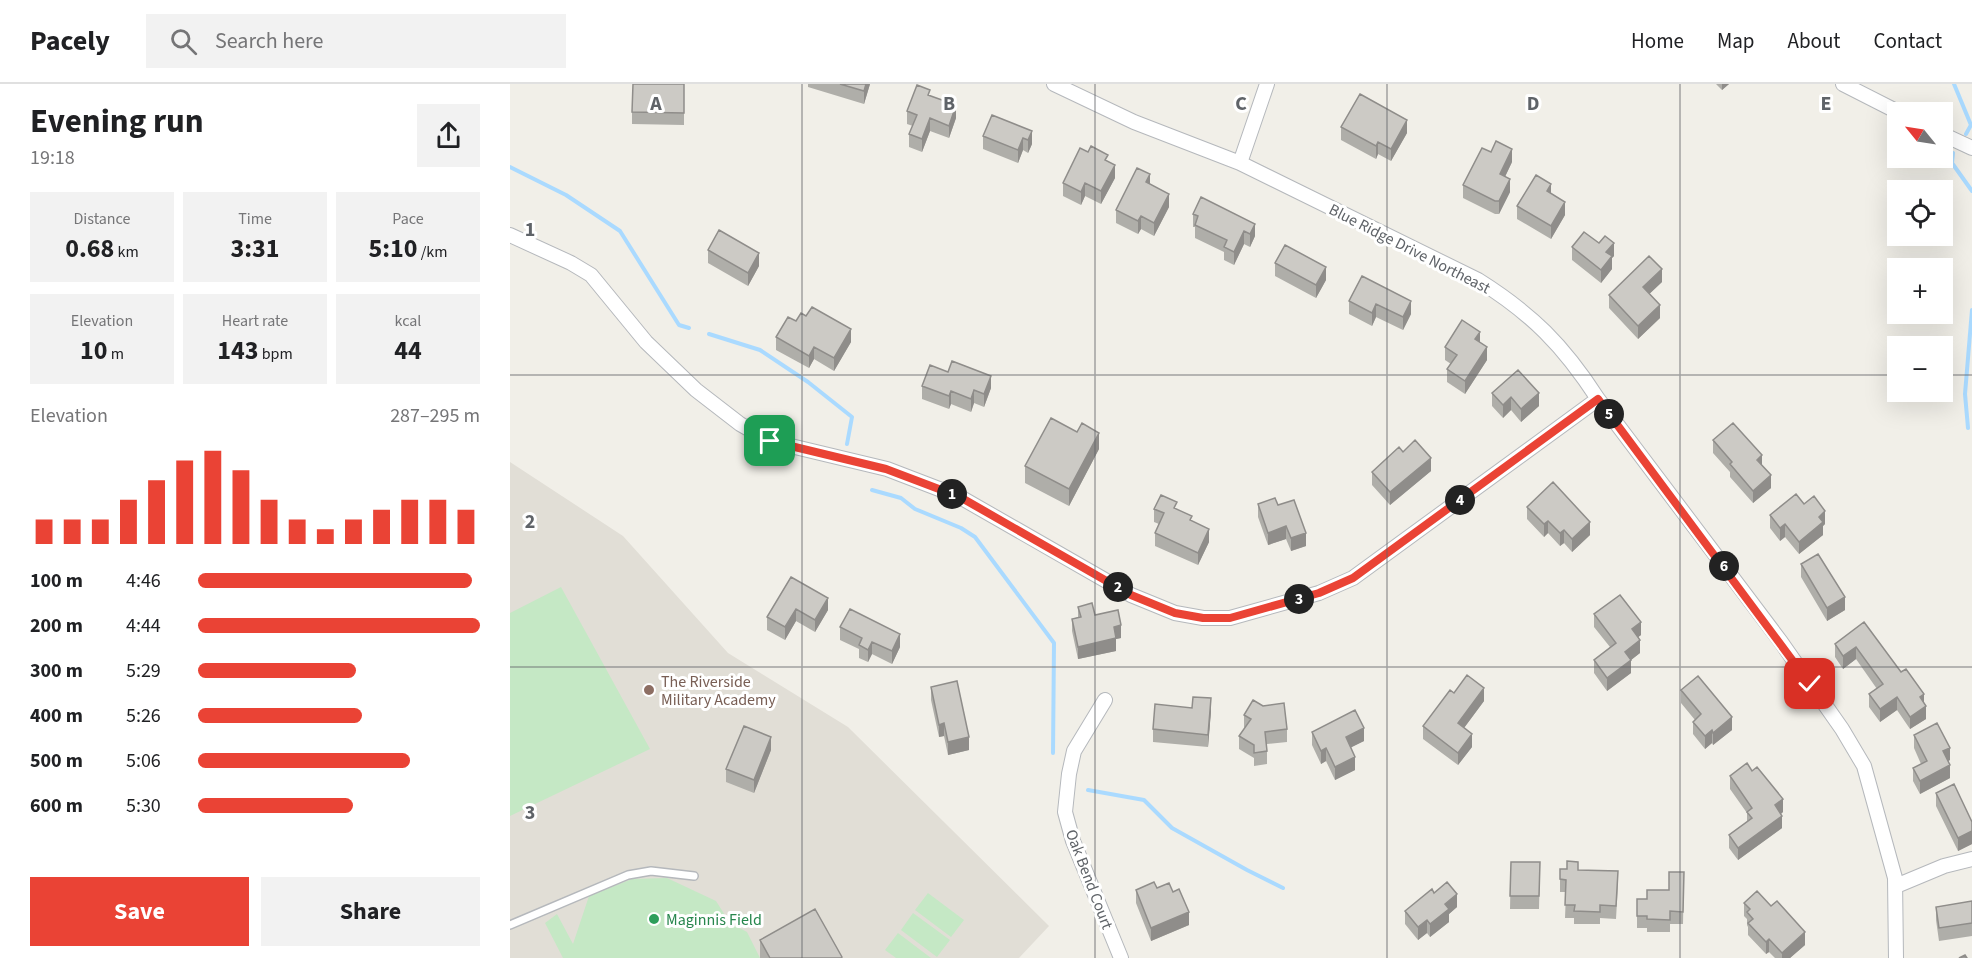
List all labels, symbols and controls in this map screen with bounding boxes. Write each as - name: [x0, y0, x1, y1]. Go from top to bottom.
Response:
- search box: [146, 14, 566, 68]
- text: Pacely: [30, 21, 110, 61]
- icon: search: [167, 25, 200, 58]
- text: Search here: [215, 25, 323, 57]
- text: Home: [1631, 26, 1684, 56]
- text: Map: [1717, 26, 1755, 56]
- text: About: [1788, 26, 1840, 56]
- text: Contact: [1873, 26, 1942, 56]
- text: A: [649, 90, 662, 118]
- text: B: [943, 90, 955, 118]
- text: C: [1235, 90, 1247, 118]
- text: D: [1527, 90, 1539, 118]
- text: E: [1821, 90, 1831, 118]
- text: Evening run: [30, 98, 204, 145]
- north arrow: [1887, 102, 1953, 168]
- map controls: [1887, 102, 1953, 402]
- button: share: [417, 104, 480, 167]
- text: 19:18: [30, 144, 75, 172]
- button: locate: [1887, 180, 1953, 246]
- street label: Blue Ridge Drive Northeast: [1325, 199, 1495, 299]
- text: Distance: [74, 208, 130, 230]
- text: Time: [238, 208, 272, 230]
- text: Pace: [392, 208, 424, 230]
- text: 1: [525, 216, 535, 244]
- text: 0.68: [65, 230, 114, 267]
- text: 3:31: [231, 230, 279, 267]
- text: 5:10: [369, 230, 418, 267]
- text: km: [114, 241, 139, 263]
- text: /km: [418, 241, 447, 263]
- button: +: [1887, 258, 1953, 324]
- text: Elevation: [71, 310, 133, 332]
- text: Heart rate: [222, 310, 288, 332]
- text: kcal: [395, 310, 421, 332]
- text: 10: [80, 332, 108, 369]
- text: 143: [217, 332, 258, 369]
- text: 44: [394, 332, 422, 369]
- button: −: [1887, 336, 1953, 402]
- text: m: [108, 343, 124, 365]
- text: bpm: [258, 343, 293, 365]
- pin: 5: [1594, 399, 1624, 429]
- text: Elevation: [30, 402, 108, 430]
- text: 287–295 m: [390, 402, 480, 430]
- text: 5: [1605, 403, 1613, 425]
- pin: [744, 415, 795, 466]
- icon: arrive: [753, 424, 786, 457]
- pin: 1: [937, 479, 967, 509]
- text: 1: [948, 483, 956, 505]
- pin: 4: [1445, 485, 1475, 515]
- text: 4: [1456, 489, 1464, 511]
- text: 2: [525, 508, 535, 536]
- pin: 6: [1709, 551, 1739, 581]
- text: 6: [1720, 555, 1728, 577]
- text: 100 m: [30, 567, 83, 595]
- text: 4:46: [126, 567, 161, 595]
- pin: 2: [1103, 572, 1133, 602]
- text: 2: [1114, 576, 1122, 598]
- pin: 3: [1284, 584, 1314, 614]
- text: 3: [1295, 588, 1303, 610]
- text: 200 m: [30, 612, 83, 640]
- text: 4:44: [126, 612, 161, 640]
- text: 300 m: [30, 657, 83, 685]
- text: 5:29: [126, 657, 161, 685]
- pin: [1784, 658, 1835, 709]
- icon: check: [1793, 667, 1826, 700]
- place label: The Riverside Military Academy: [661, 671, 776, 711]
- marker: The Riverside Military Academy: [642, 683, 656, 697]
- text: 400 m: [30, 702, 83, 730]
- text: 5:26: [126, 702, 161, 730]
- text: 500 m: [30, 747, 83, 775]
- text: 5:06: [126, 747, 161, 775]
- text: 600 m: [30, 792, 83, 820]
- text: 5:30: [126, 792, 161, 820]
- text: 3: [525, 799, 535, 827]
- street label: Oak Bend Court: [1060, 826, 1118, 933]
- button: Save: [30, 877, 249, 946]
- button: Share: [261, 877, 480, 946]
- place label: Maginnis Field: [666, 909, 762, 931]
- marker: Maginnis Field: [647, 912, 661, 926]

